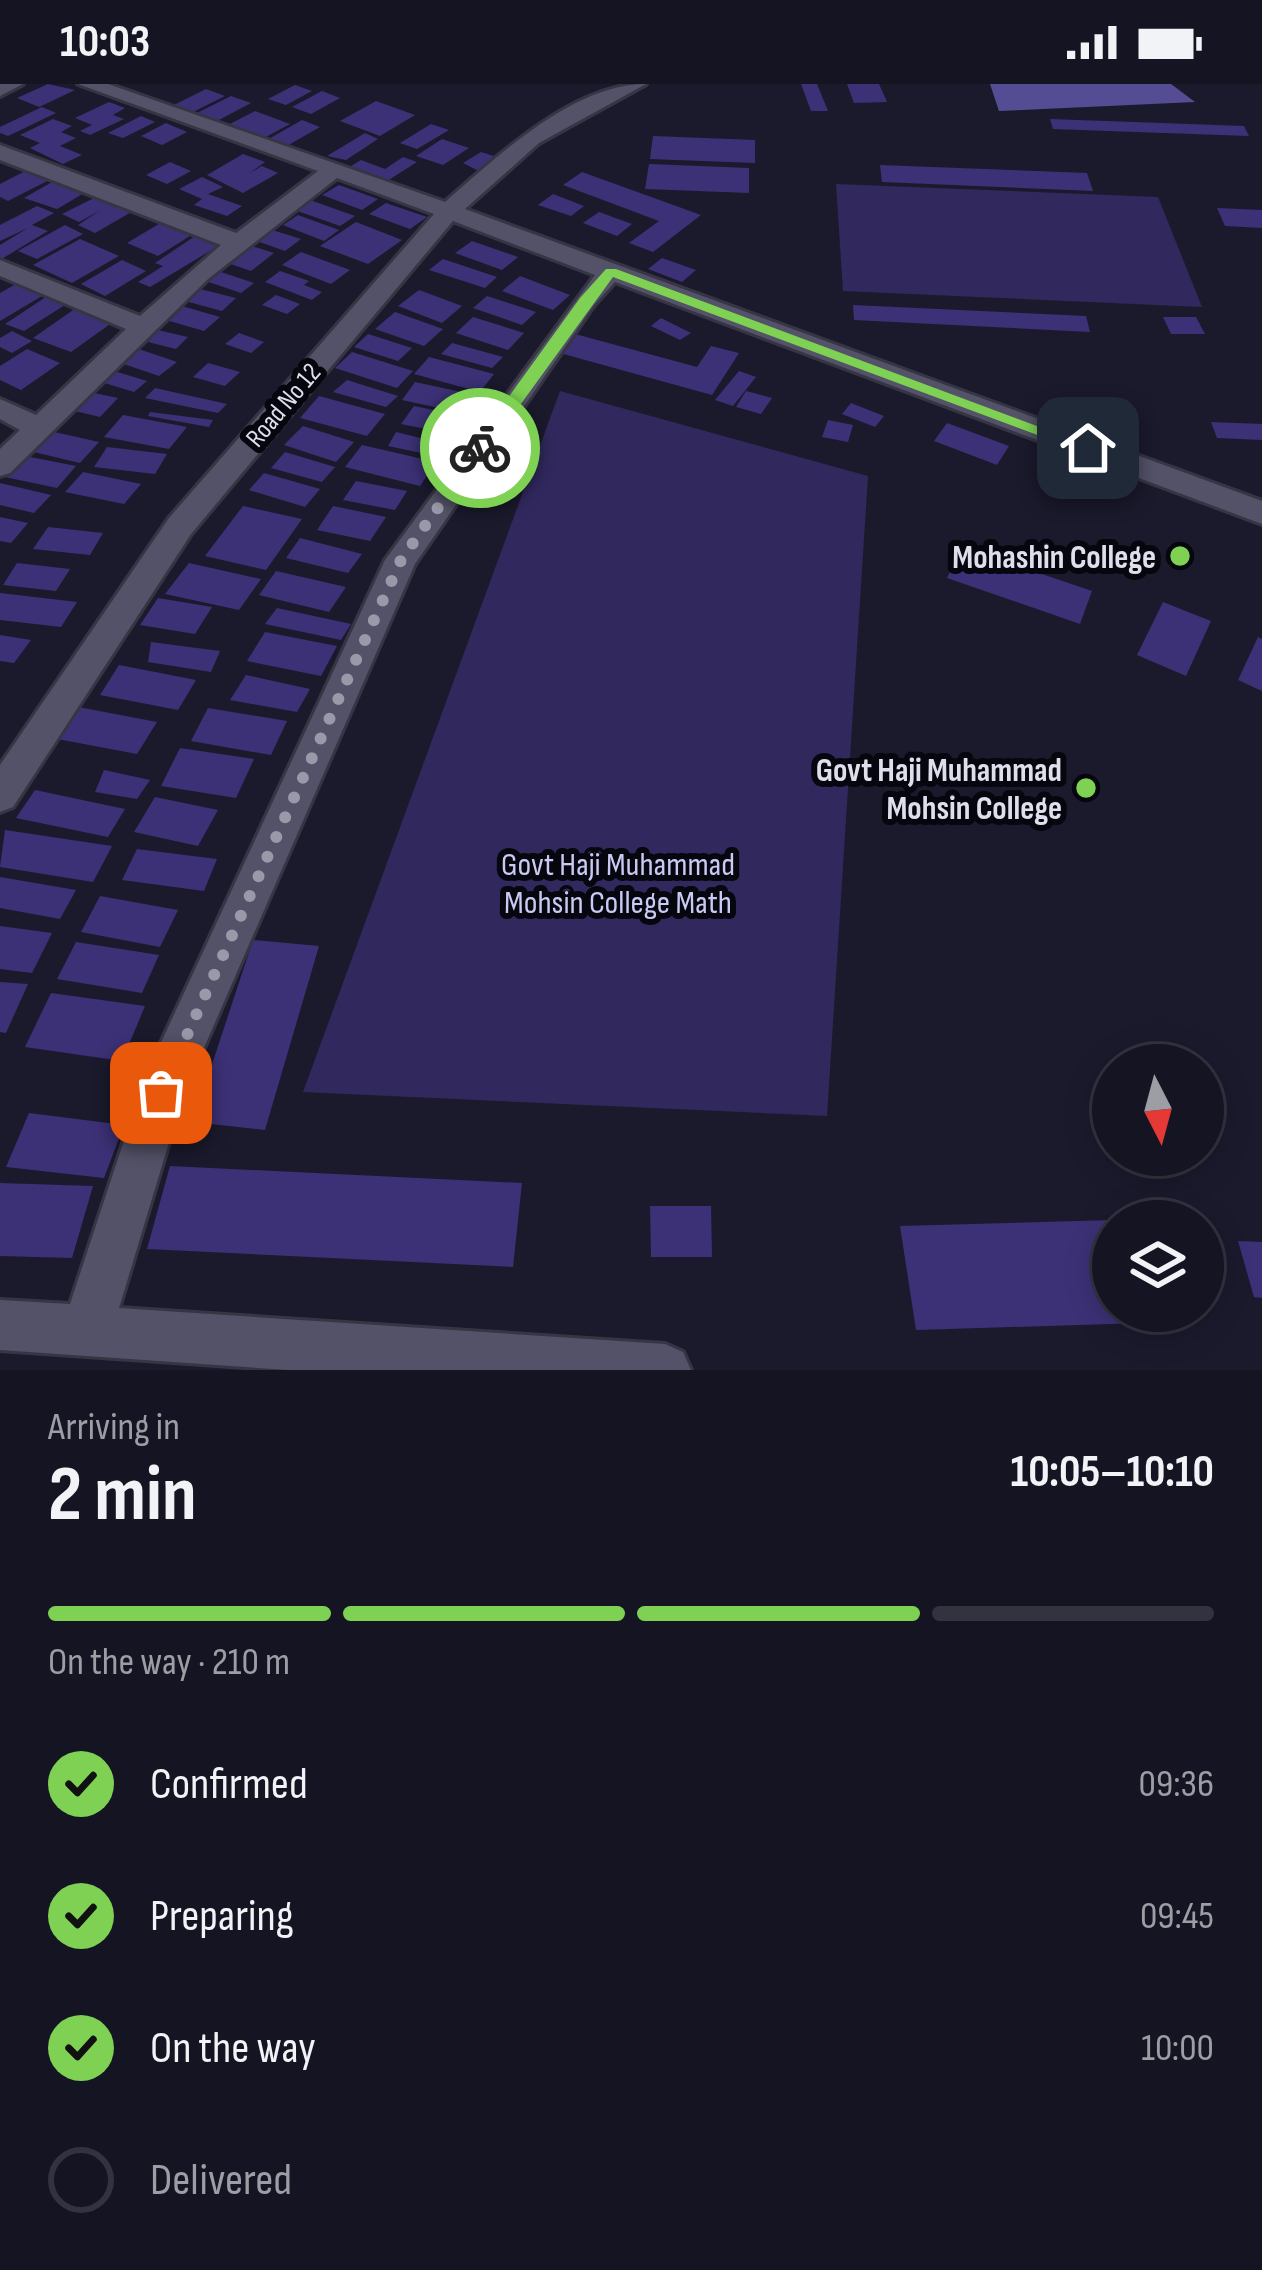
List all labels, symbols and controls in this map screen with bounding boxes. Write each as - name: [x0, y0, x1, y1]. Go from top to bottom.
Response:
- text: 10:03: [60, 15, 150, 70]
- street label: Road No 12: [240, 357, 328, 454]
- courier: [420, 388, 540, 508]
- pin: [1037, 397, 1139, 499]
- icon: bike: [447, 415, 513, 481]
- icon: home: [1055, 415, 1121, 481]
- place label: Mohashin College: [952, 538, 1156, 578]
- marker: Mohashin College: [1167, 543, 1193, 569]
- place label: Govt Haji Muhammad Mohsin College: [816, 751, 1062, 829]
- marker: Govt Haji Muhammad Mohsin College: [1073, 775, 1099, 801]
- park label: Govt Haji Muhammad Mohsin College Math: [501, 845, 735, 923]
- pin: [110, 1042, 212, 1144]
- north arrow: [1092, 1044, 1224, 1176]
- map controls: [1092, 1044, 1224, 1332]
- icon: bag: [128, 1060, 194, 1126]
- button: layers: [1092, 1200, 1224, 1332]
- text: Arriving in: [48, 1404, 180, 1451]
- text: 10:05–10:10: [1011, 1445, 1214, 1500]
- text: 2 min: [48, 1449, 197, 1542]
- text: On the way · 210 m: [48, 1639, 290, 1686]
- icon: check: [48, 1751, 114, 1817]
- text: Confirmed: [150, 1757, 308, 1812]
- text: 09:36: [1139, 1761, 1214, 1808]
- icon: check: [48, 1883, 114, 1949]
- text: Preparing: [150, 1889, 294, 1944]
- text: 09:45: [1140, 1893, 1214, 1940]
- icon: check: [48, 2015, 114, 2081]
- text: On the way: [150, 2021, 316, 2076]
- text: 10:00: [1141, 2025, 1214, 2072]
- text: Delivered: [150, 2153, 292, 2208]

